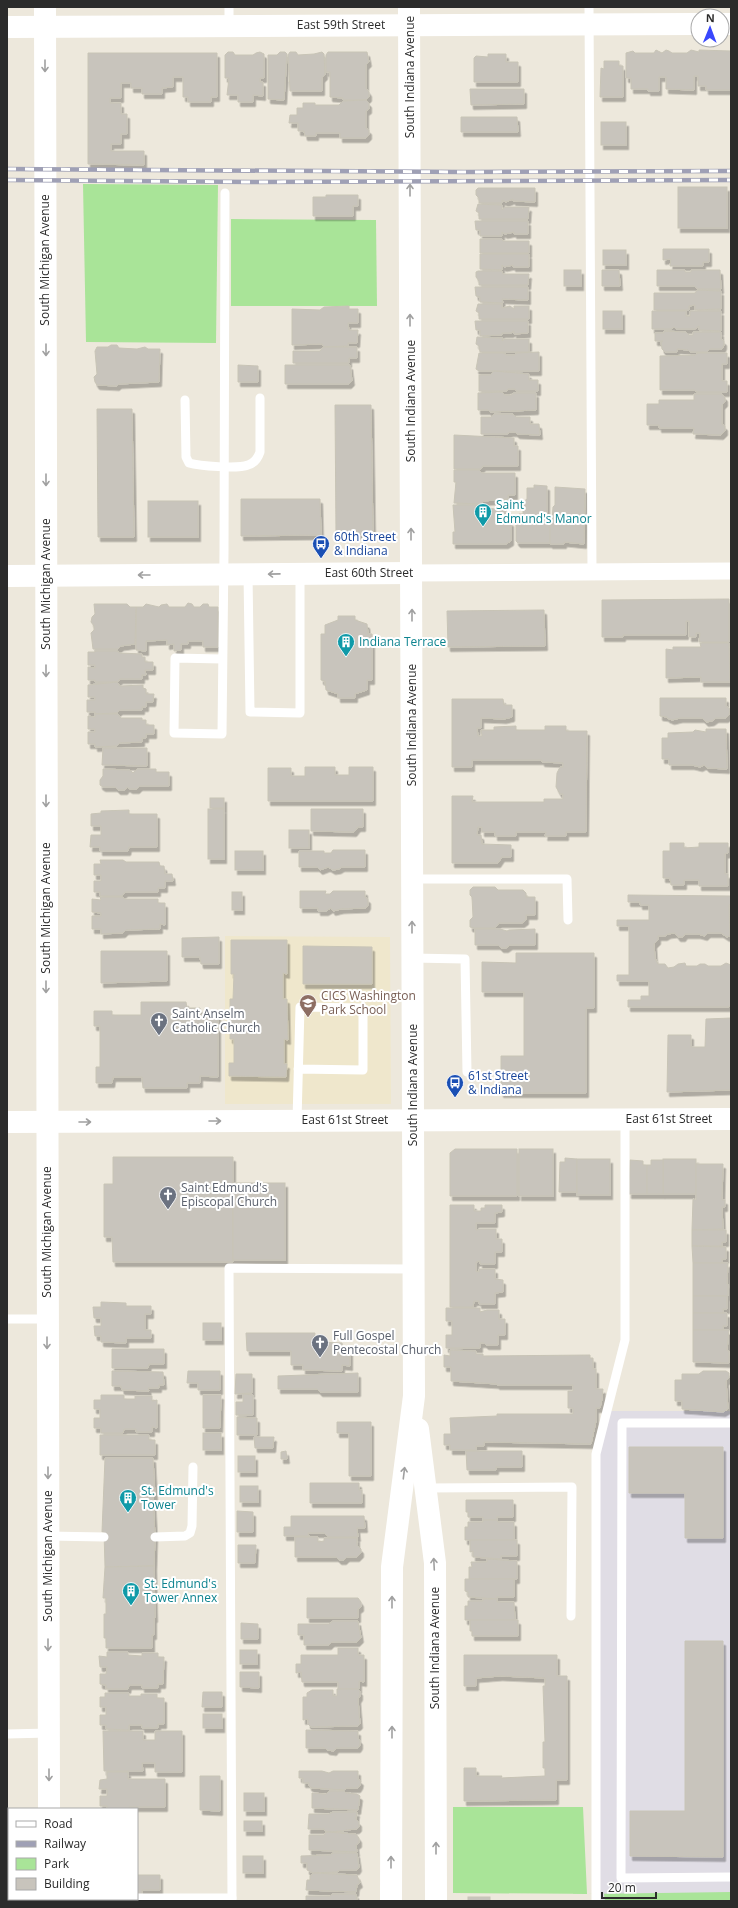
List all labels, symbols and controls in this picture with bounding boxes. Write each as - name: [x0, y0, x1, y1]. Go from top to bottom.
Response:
- north arrow: [690, 8, 730, 48]
- text: N: [706, 10, 715, 25]
- street label: South Indiana Avenue: [401, 15, 418, 138]
- street label: East 59th Street: [297, 16, 385, 33]
- one-way arrow: [41, 59, 49, 72]
- one-way arrow: [406, 184, 414, 197]
- street label: South Michigan Avenue: [36, 194, 53, 326]
- one-way arrow: [407, 314, 414, 327]
- street label: South Indiana Avenue: [402, 339, 419, 462]
- one-way arrow: [42, 343, 50, 356]
- one-way arrow: [42, 473, 50, 486]
- place label: Saint Edmund's Manor: [496, 496, 592, 527]
- building icon: Saint Edmund's Manor: [473, 502, 493, 527]
- street label: South Michigan Avenue: [37, 518, 54, 650]
- place label: 60th Street & Indiana: [334, 528, 396, 559]
- one-way arrow: [407, 528, 415, 541]
- bus stop icon: 60th Street & Indiana: [311, 534, 331, 559]
- street label: East 60th Street: [325, 564, 413, 581]
- one-way arrow: [268, 570, 281, 578]
- one-way arrow: [138, 571, 151, 579]
- one-way arrow: [408, 609, 416, 622]
- building icon: Indiana Terrace: [336, 632, 356, 657]
- place label: Indiana Terrace: [359, 633, 446, 650]
- street label: South Indiana Avenue: [403, 663, 420, 786]
- one-way arrow: [42, 664, 50, 677]
- one-way arrow: [42, 794, 50, 807]
- street label: South Michigan Avenue: [37, 842, 54, 974]
- one-way arrow: [408, 921, 416, 934]
- one-way arrow: [42, 980, 50, 993]
- place label: CICS Washington Park School: [321, 987, 416, 1018]
- school or university icon: CICS Washington Park School: [298, 993, 318, 1018]
- place label: Saint Anselm Catholic Church: [172, 1005, 260, 1036]
- church icon: Saint Anselm Catholic Church: [149, 1011, 169, 1036]
- street label: South Indiana Avenue: [404, 1023, 421, 1146]
- place label: 61st Street & Indiana: [468, 1067, 528, 1098]
- bus stop icon: 61st Street & Indiana: [445, 1073, 465, 1098]
- street label: East 61st Street: [626, 1110, 712, 1127]
- street label: East 61st Street: [302, 1111, 388, 1128]
- one-way arrow: [208, 1117, 221, 1125]
- one-way arrow: [78, 1118, 91, 1126]
- street label: South Michigan Avenue: [38, 1166, 55, 1298]
- place label: Saint Edmund's Episcopal Church: [181, 1179, 277, 1210]
- church icon: Saint Edmund's Episcopal Church: [158, 1185, 178, 1210]
- place label: Full Gospel Pentecostal Church: [333, 1327, 441, 1358]
- church icon: Full Gospel Pentecostal Church: [310, 1333, 330, 1358]
- one-way arrow: [43, 1336, 51, 1349]
- one-way arrow: [44, 1466, 52, 1479]
- one-way arrow: [400, 1467, 408, 1480]
- place label: St. Edmund's Tower: [141, 1482, 214, 1513]
- building icon: St. Edmund's Tower: [118, 1488, 138, 1513]
- street label: South Michigan Avenue: [39, 1490, 56, 1622]
- one-way arrow: [431, 1558, 438, 1571]
- place label: St. Edmund's Tower Annex: [144, 1575, 218, 1606]
- building icon: St. Edmund's Tower Annex: [121, 1581, 141, 1606]
- street label: South Indiana Avenue: [426, 1586, 443, 1709]
- one-way arrow: [388, 1596, 396, 1609]
- one-way arrow: [44, 1638, 52, 1651]
- one-way arrow: [388, 1726, 396, 1739]
- one-way arrow: [45, 1768, 53, 1781]
- legend: [8, 1808, 138, 1900]
- text: Road: [44, 1815, 73, 1832]
- text: Railway: [44, 1835, 87, 1852]
- one-way arrow: [432, 1842, 440, 1855]
- text: Park: [44, 1855, 70, 1872]
- one-way arrow: [387, 1856, 395, 1869]
- scale bar: [602, 1874, 656, 1900]
- text: Building: [44, 1875, 90, 1892]
- text: 20 m: [608, 1879, 636, 1896]

